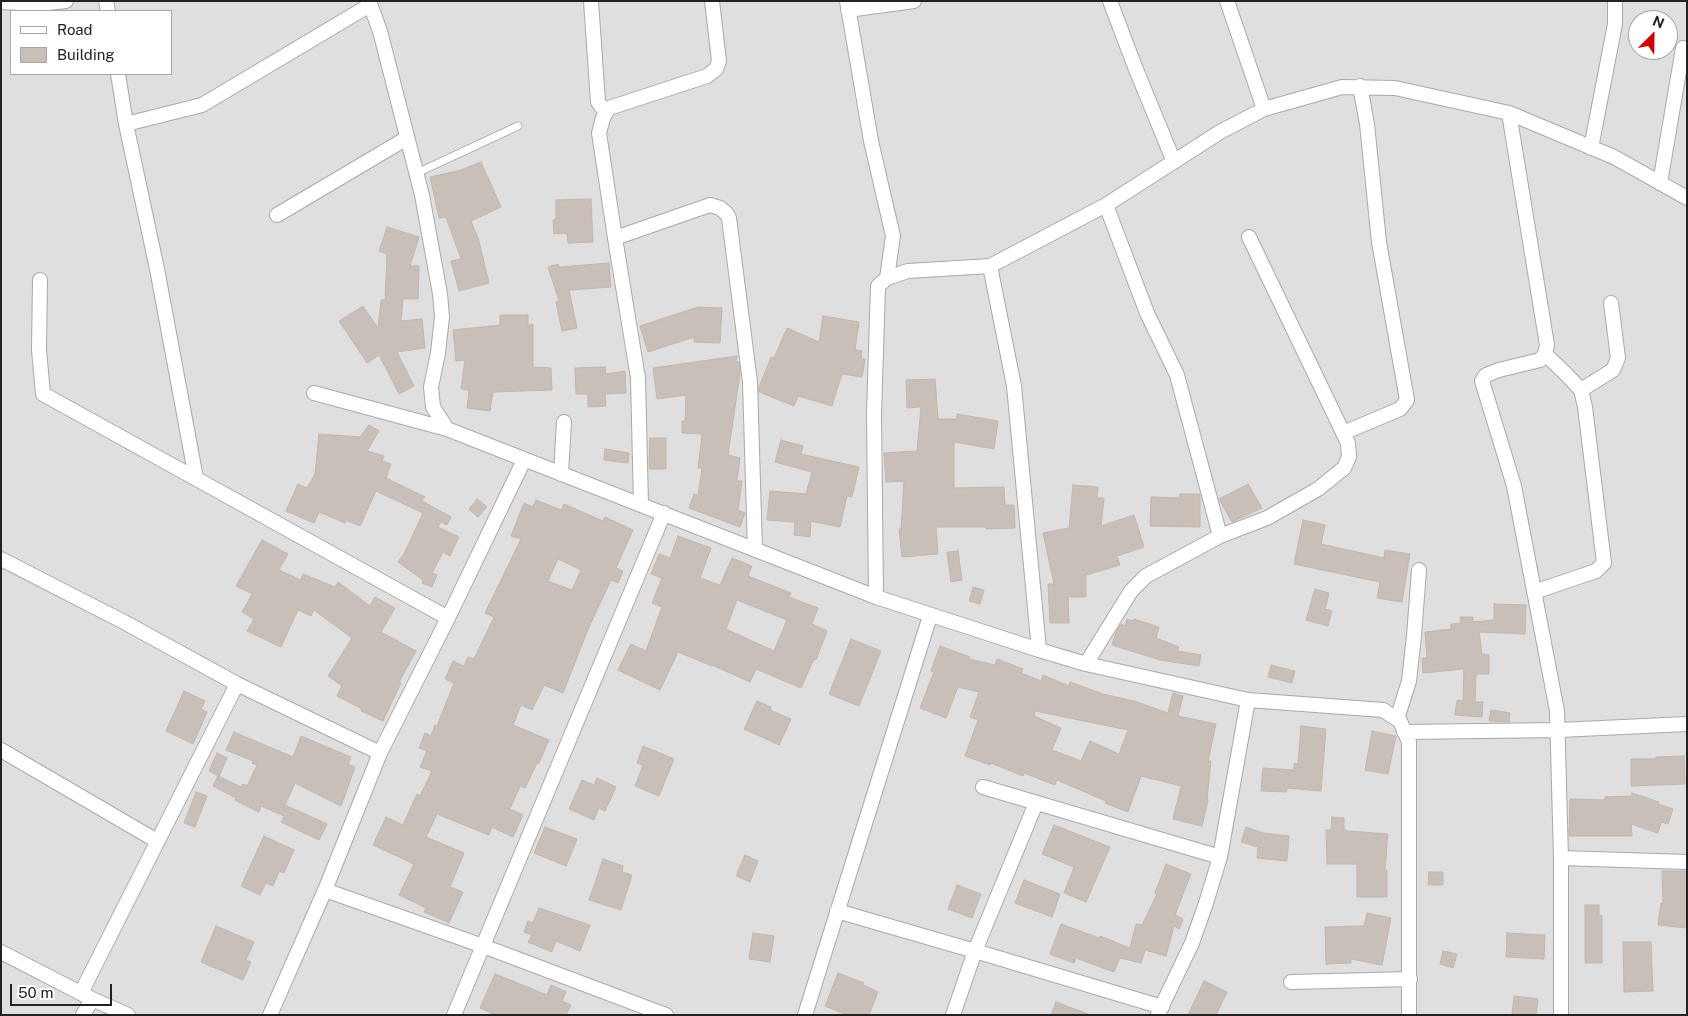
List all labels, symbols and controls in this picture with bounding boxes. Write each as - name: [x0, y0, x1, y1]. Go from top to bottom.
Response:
- legend: [10, 10, 172, 75]
- north arrow: [1628, 10, 1678, 60]
- text: N: [1650, 13, 1667, 32]
- text: Road: [57, 21, 93, 38]
- text: Building: [57, 46, 115, 63]
- scale bar: [12, 974, 115, 1006]
- text: 50 m: [18, 984, 53, 1001]

